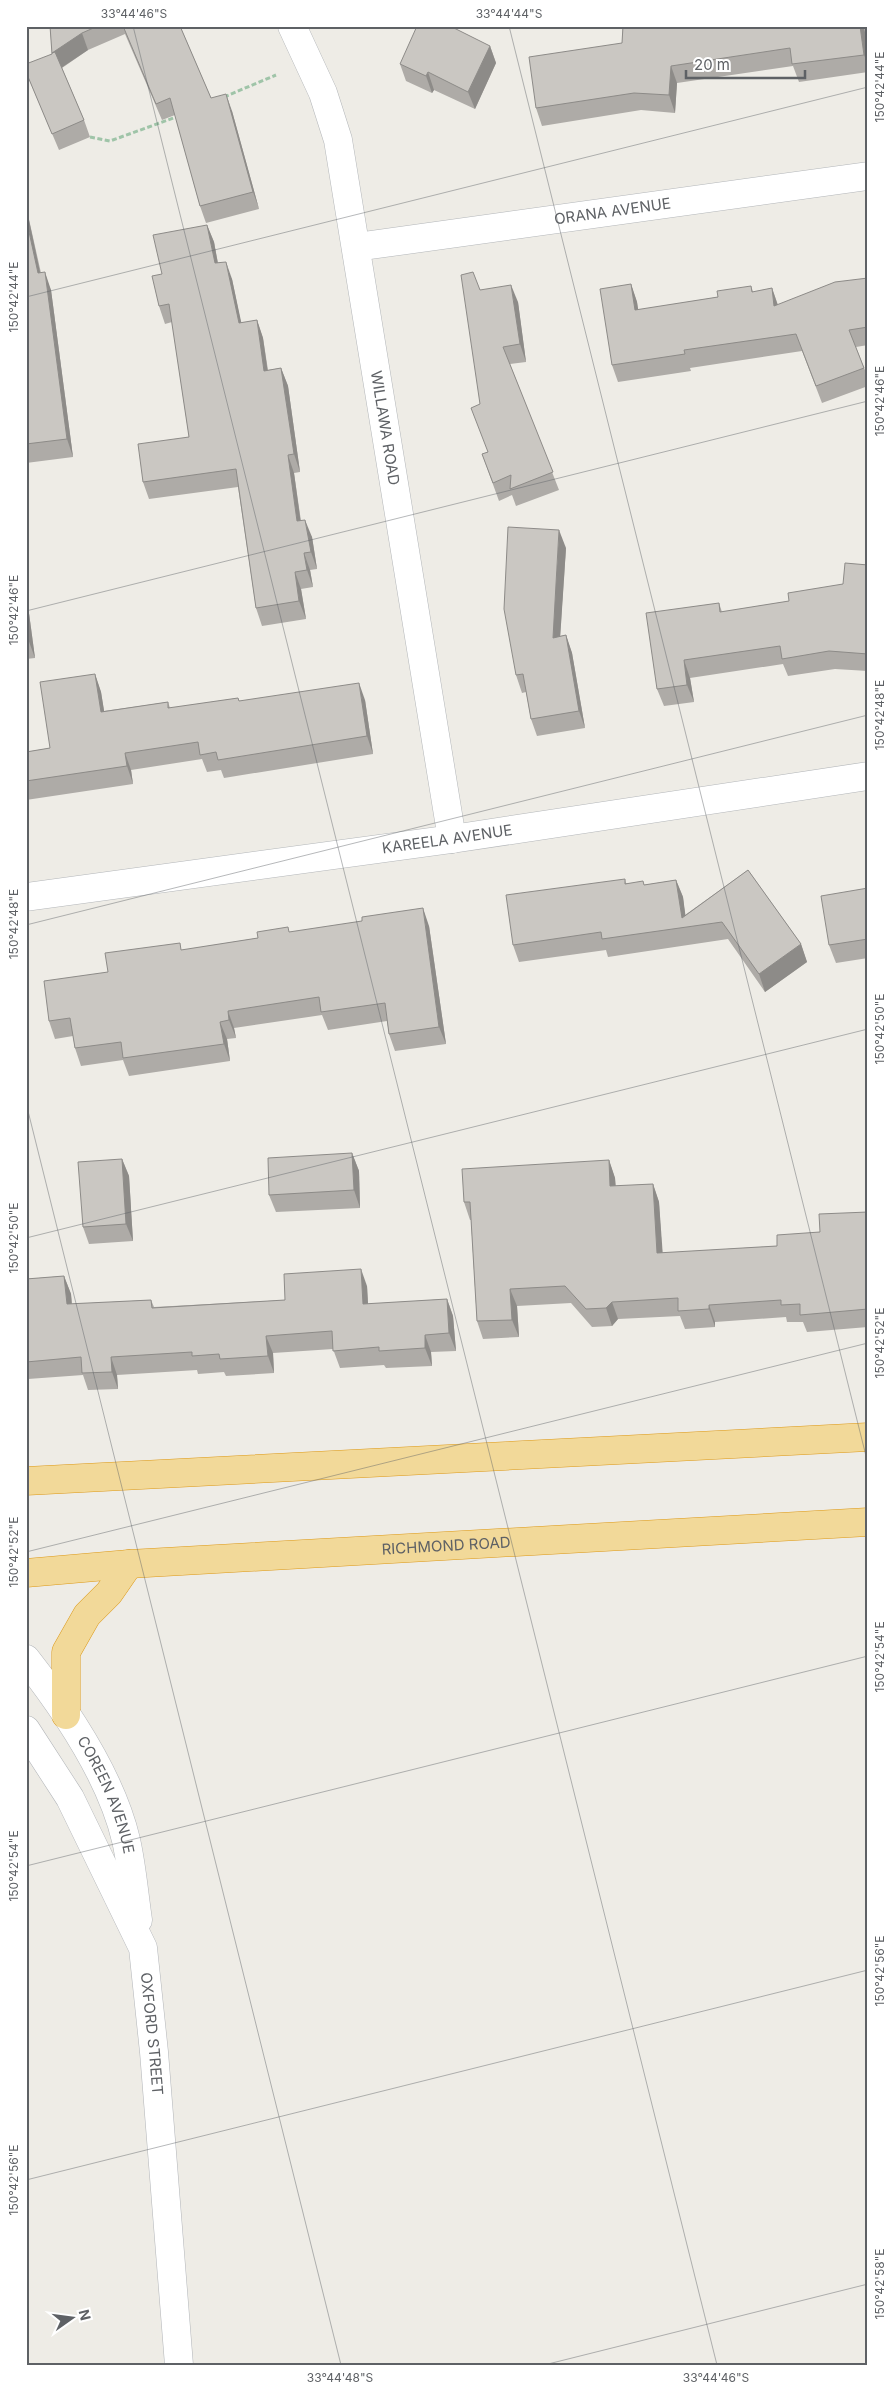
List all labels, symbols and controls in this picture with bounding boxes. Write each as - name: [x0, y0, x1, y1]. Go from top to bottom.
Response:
- text: 33°44'46"S: [101, 6, 168, 21]
- text: 33°44'44"S: [476, 6, 543, 21]
- scale bar: [686, 48, 805, 80]
- text: 150°42'44"E: [872, 52, 887, 122]
- text: 20 m: [694, 55, 730, 74]
- street label: ORANA AVENUE: [553, 193, 672, 228]
- text: 150°42'44"E: [6, 262, 21, 332]
- text: 150°42'46"E: [872, 366, 887, 436]
- street label: WILLAWA ROAD: [367, 369, 404, 487]
- text: 150°42'46"E: [6, 575, 21, 645]
- text: 150°42'48"E: [872, 680, 887, 750]
- street label: KAREELA AVENUE: [381, 820, 513, 857]
- text: 150°42'48"E: [6, 889, 21, 959]
- text: 150°42'50"E: [872, 993, 887, 1065]
- text: 150°42'50"E: [6, 1202, 21, 1274]
- text: 150°42'52"E: [872, 1308, 887, 1378]
- text: 150°42'52"E: [6, 1517, 21, 1587]
- street label: RICHMOND ROAD: [381, 1532, 511, 1559]
- text: 150°42'54"E: [872, 1621, 887, 1693]
- street label: COREEN AVENUE: [73, 1732, 139, 1855]
- text: 150°42'54"E: [6, 1830, 21, 1902]
- text: 150°42'56"E: [872, 1936, 887, 2006]
- street label: OXFORD STREET: [137, 1972, 167, 2096]
- text: 150°42'56"E: [6, 2145, 21, 2215]
- text: 150°42'58"E: [872, 2249, 887, 2319]
- north arrow: [48, 2294, 98, 2344]
- text: N: [76, 2308, 95, 2322]
- text: 33°44'48"S: [307, 2370, 373, 2385]
- text: 33°44'46"S: [683, 2370, 750, 2385]

